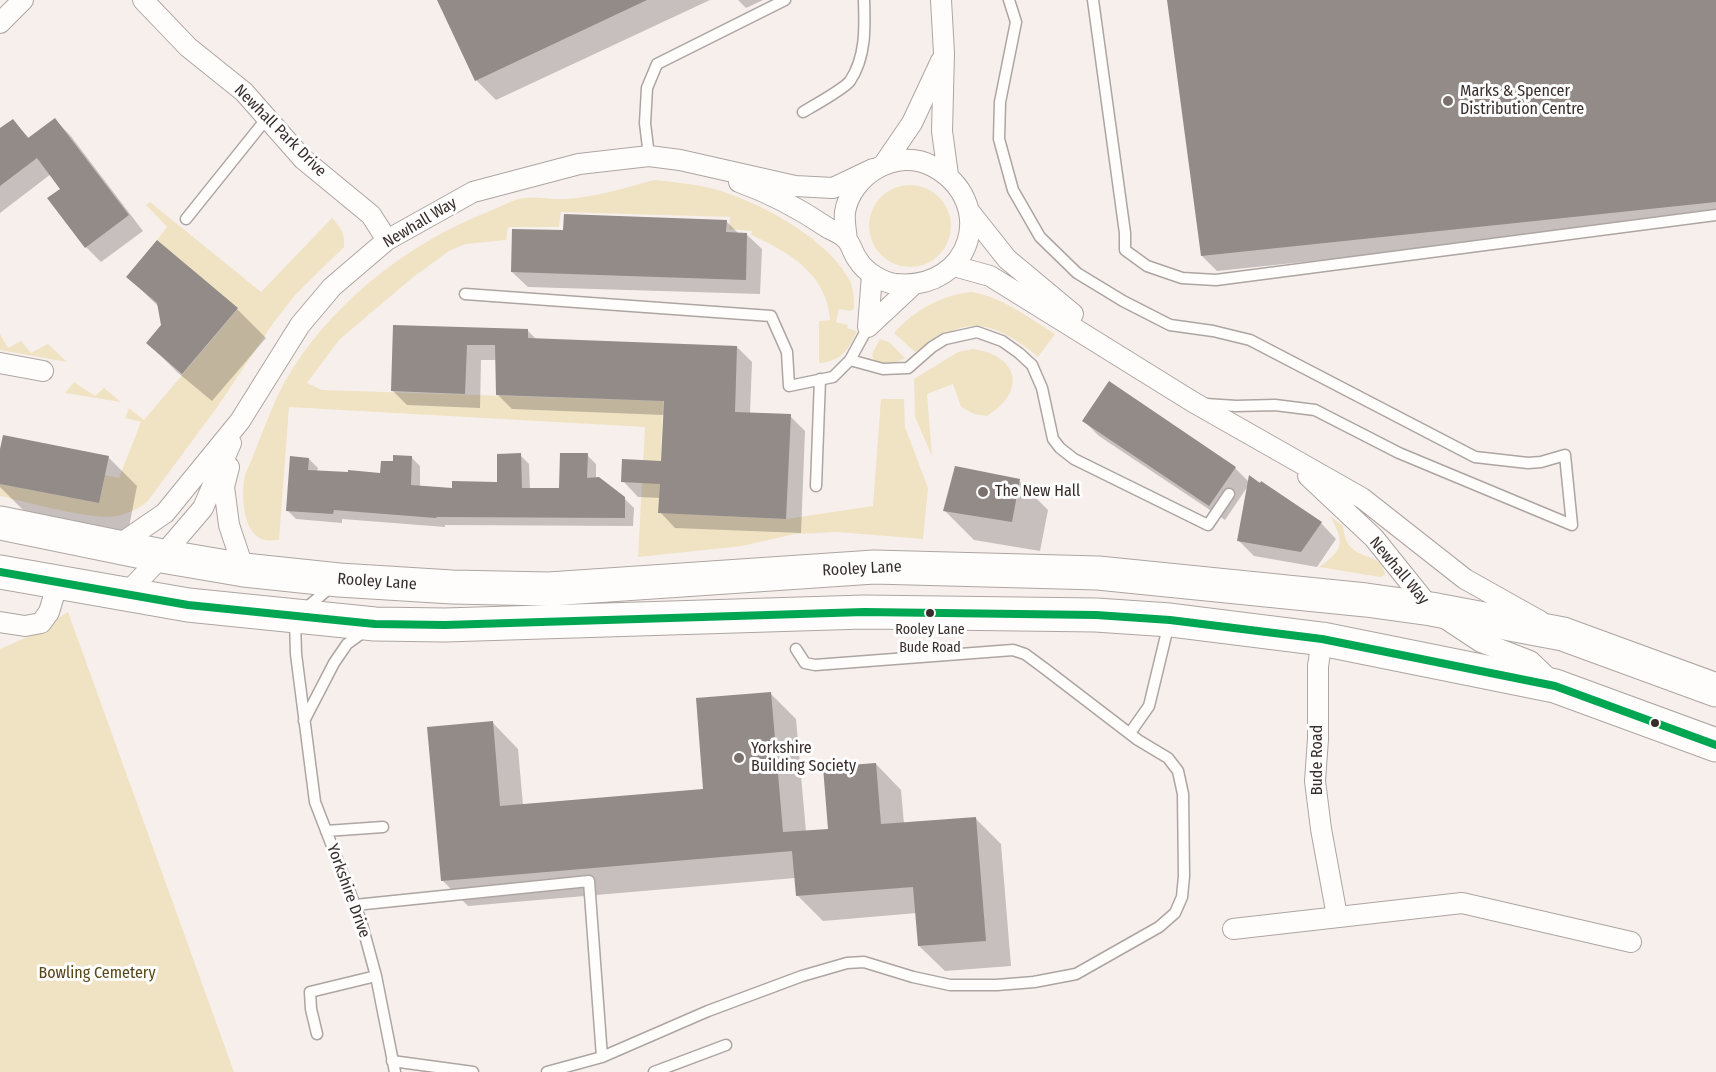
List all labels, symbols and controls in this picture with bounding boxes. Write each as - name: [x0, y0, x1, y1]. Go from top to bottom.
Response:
- street label: Newhall Park Drive: [230, 81, 330, 181]
- place label: Marks & Spencer Distribution Centre: [1460, 82, 1584, 120]
- marker: Marks & Spencer Distribution Centre: [1441, 94, 1455, 108]
- street label: Newhall Way: [380, 193, 460, 253]
- place label: The New Hall: [995, 482, 1080, 502]
- marker: The New Hall: [976, 485, 990, 499]
- street label: Newhall Way: [1365, 533, 1433, 609]
- street label: Rooley Lane: [822, 557, 902, 581]
- street label: Rooley Lane: [337, 570, 417, 594]
- marker: Rooley Lane Bude Road: [924, 607, 936, 619]
- place label: Rooley Lane Bude Road: [895, 622, 965, 654]
- unlabelled marker: [1649, 717, 1661, 729]
- street label: Bude Road: [1308, 725, 1328, 795]
- place label: Yorkshire Building Society: [751, 739, 856, 777]
- marker: Yorkshire Building Society: [732, 751, 746, 765]
- street label: Yorkshire Drive: [322, 841, 374, 941]
- park label: Bowling Cemetery: [38, 964, 156, 984]

